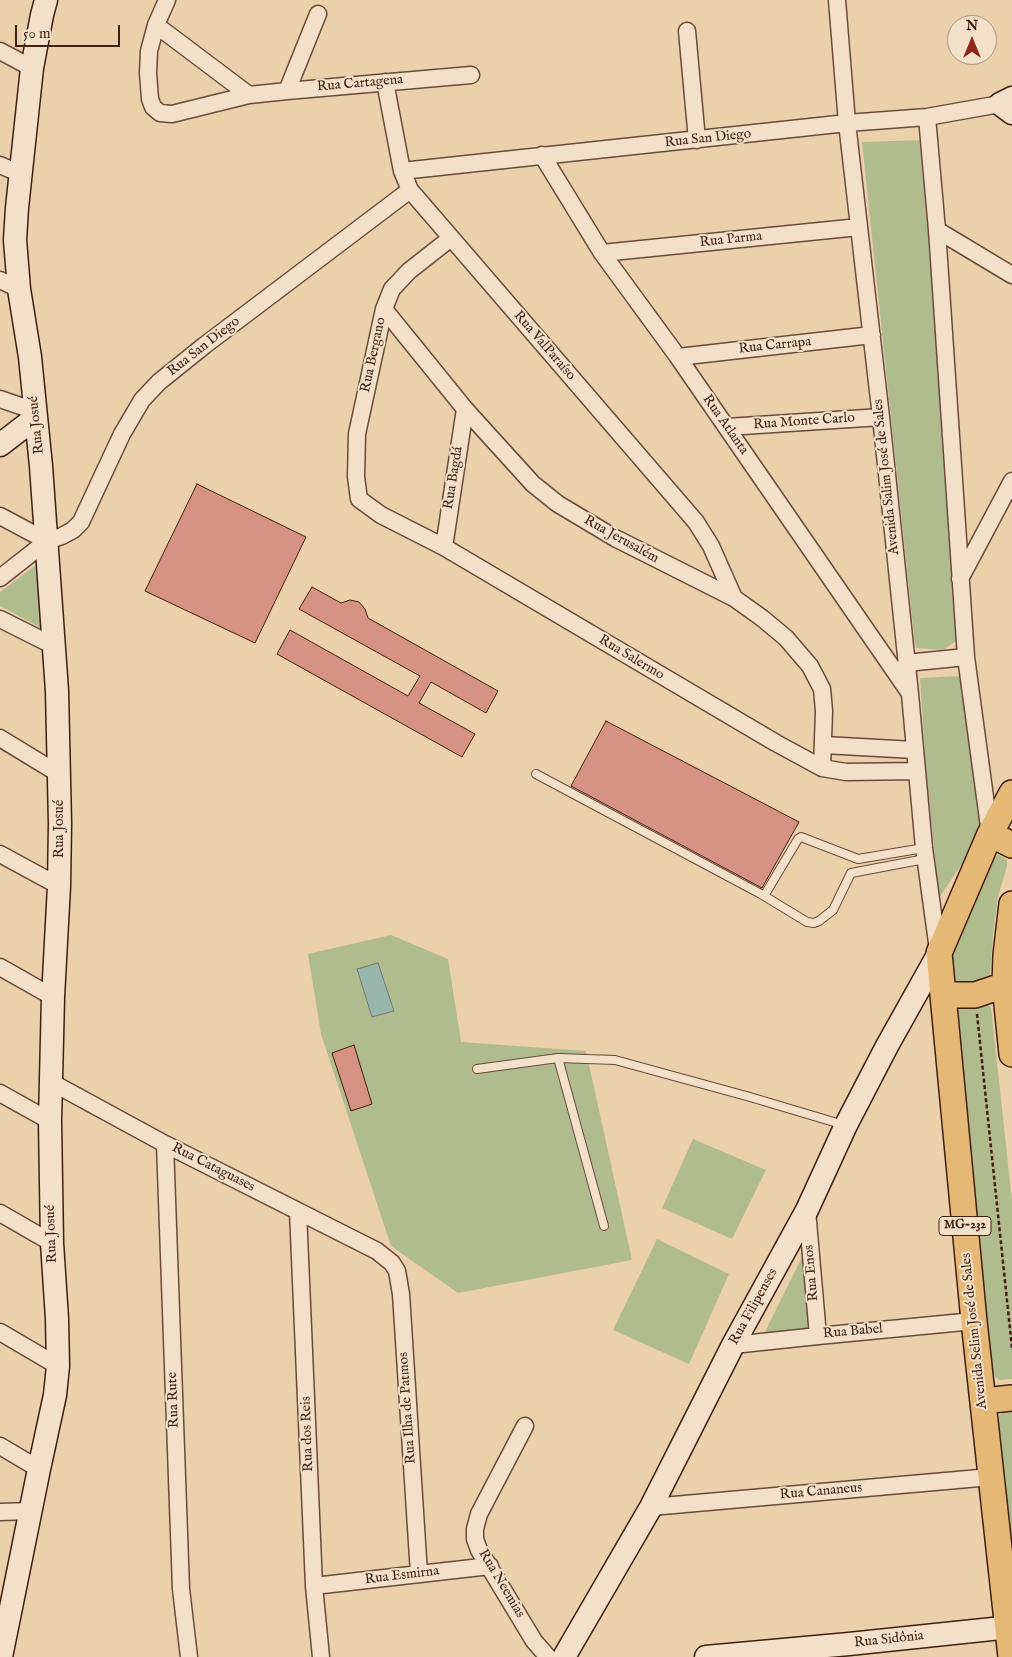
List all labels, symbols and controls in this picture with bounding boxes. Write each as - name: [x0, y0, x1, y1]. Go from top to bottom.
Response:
- scale bar: [18, 15, 122, 47]
- north arrow: [947, 15, 997, 65]
- text: N: [966, 17, 978, 35]
- text: 50 m: [23, 24, 51, 43]
- street label: Rua Cartagena: [316, 72, 404, 96]
- street label: Rua San Diego: [664, 126, 752, 152]
- street label: Rua Parma: [699, 228, 763, 252]
- street label: Rua ValParaíso: [509, 308, 579, 384]
- street label: Rua San Diego: [164, 314, 244, 380]
- street label: Rua Bergano: [358, 316, 390, 394]
- street label: Rua Carrapa: [738, 334, 812, 358]
- street label: Rua Atlanta: [698, 392, 752, 458]
- street label: Rua Josué: [26, 395, 48, 455]
- street label: Avenida Salim José de Sales: [870, 398, 904, 556]
- street label: Rua Monte Carlo: [753, 410, 855, 434]
- street label: Rua Bagdá: [441, 445, 467, 511]
- street label: Rua Jerusalém: [581, 513, 661, 567]
- street label: Rua Salermo: [595, 632, 667, 684]
- street label: Rua Josué: [52, 800, 68, 858]
- street label: Rua Cataguases: [169, 1140, 257, 1196]
- street label: Rua Josué: [43, 1205, 61, 1263]
- road number: MG-232: [939, 1216, 991, 1236]
- street label: Rua Enos: [801, 1244, 823, 1302]
- street label: Avenida Selim José de Sales: [958, 1252, 992, 1410]
- street label: Rua Filipenses: [726, 1266, 782, 1348]
- street label: Rua Babel: [822, 1321, 884, 1343]
- street label: Rua Ilha de Patmos: [396, 1351, 420, 1465]
- street label: Rua Rute: [165, 1372, 183, 1428]
- street label: Rua dos Reis: [298, 1396, 318, 1472]
- street label: Rua Cananeus: [779, 1480, 863, 1504]
- street label: Rua Neemias: [474, 1547, 528, 1621]
- street label: Rua Esmirna: [364, 1563, 440, 1589]
- street label: Rua Sidônia: [853, 1628, 925, 1652]

